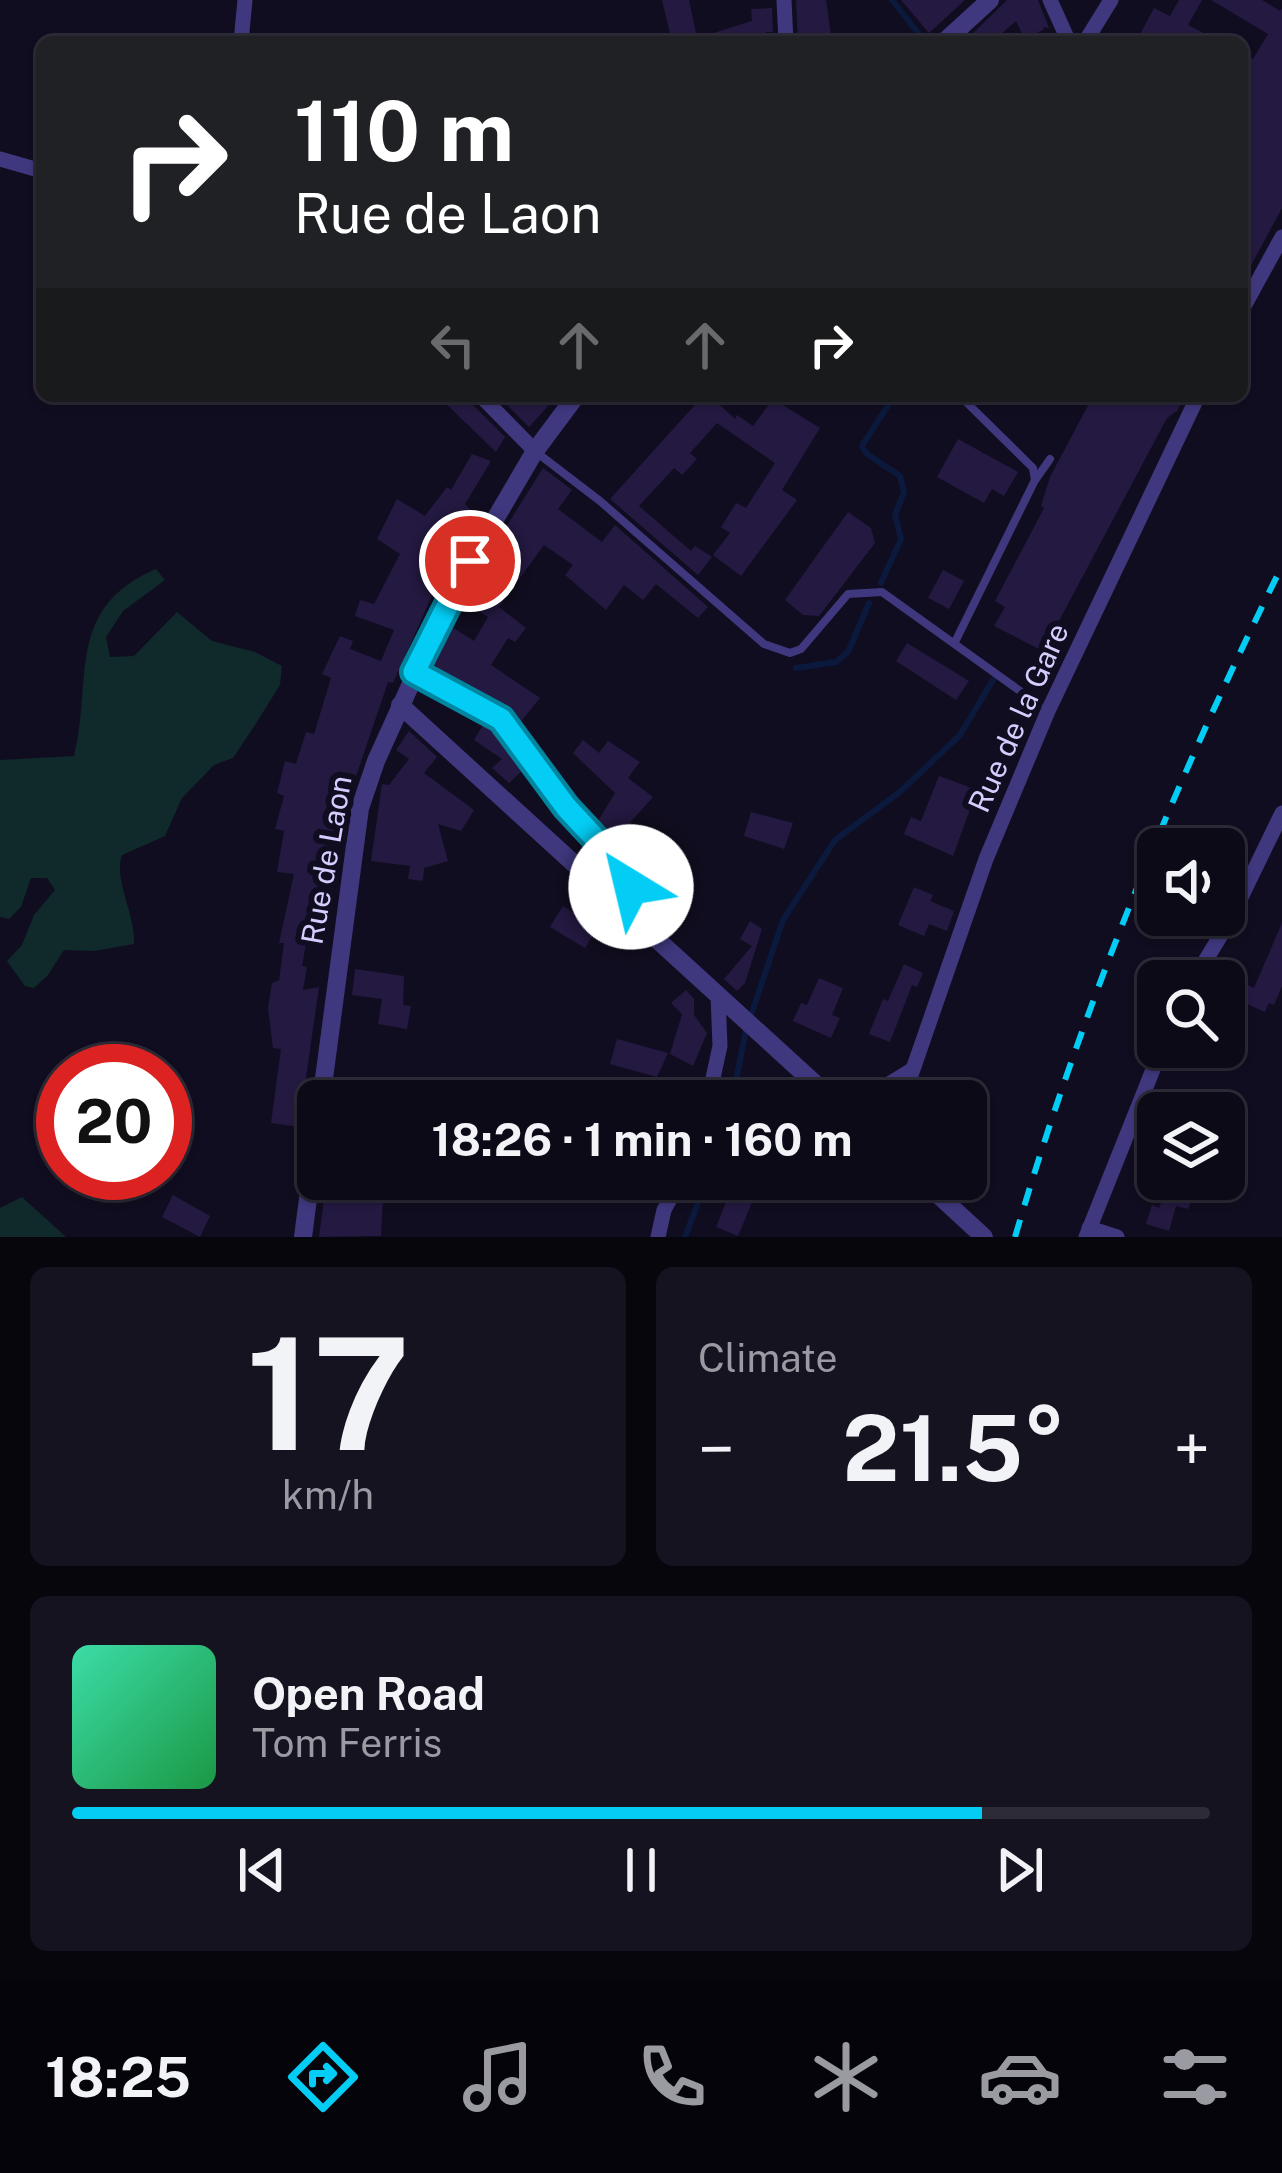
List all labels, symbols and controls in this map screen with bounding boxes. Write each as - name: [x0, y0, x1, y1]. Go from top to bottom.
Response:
- text: 110 m: [294, 81, 514, 180]
- icon: right: [96, 84, 252, 240]
- text: Rue de Laon: [294, 182, 602, 245]
- icon: left: [420, 312, 486, 378]
- icon: ahead: [546, 312, 612, 378]
- icon: ahead: [672, 312, 738, 378]
- icon: right: [798, 312, 864, 378]
- pin: [419, 510, 521, 612]
- icon: arrive: [437, 528, 503, 594]
- street label: Rue de la Gare: [960, 618, 1076, 818]
- street label: Rue de Laon: [293, 773, 359, 947]
- position arrow: [568, 824, 694, 950]
- map controls: [1137, 828, 1245, 1200]
- button: sound: [1137, 828, 1245, 936]
- button: search: [1137, 960, 1245, 1068]
- speed limit sign: 20: [36, 1044, 192, 1200]
- button: layers: [1137, 1092, 1245, 1200]
- text: 18:26 · 1 min · 160 m: [431, 1113, 853, 1166]
- text: 17: [246, 1302, 410, 1485]
- text: Climate: [698, 1335, 838, 1381]
- text: 21.5°: [842, 1395, 1066, 1501]
- text: −: [698, 1410, 735, 1488]
- text: +: [1173, 1410, 1210, 1488]
- text: km/h: [282, 1472, 374, 1518]
- text: Open Road: [252, 1667, 485, 1720]
- text: Tom Ferris: [252, 1720, 442, 1766]
- icon: previous: [229, 1837, 295, 1903]
- icon: pause: [608, 1837, 674, 1903]
- icon: next: [987, 1837, 1053, 1903]
- icon: directions: [281, 2035, 365, 2119]
- icon: music: [456, 2035, 540, 2119]
- icon: phone: [630, 2035, 714, 2119]
- icon: climate: [804, 2035, 888, 2119]
- icon: car: [978, 2035, 1062, 2119]
- icon: filters: [1153, 2035, 1237, 2119]
- text: 18:25: [45, 2046, 191, 2109]

